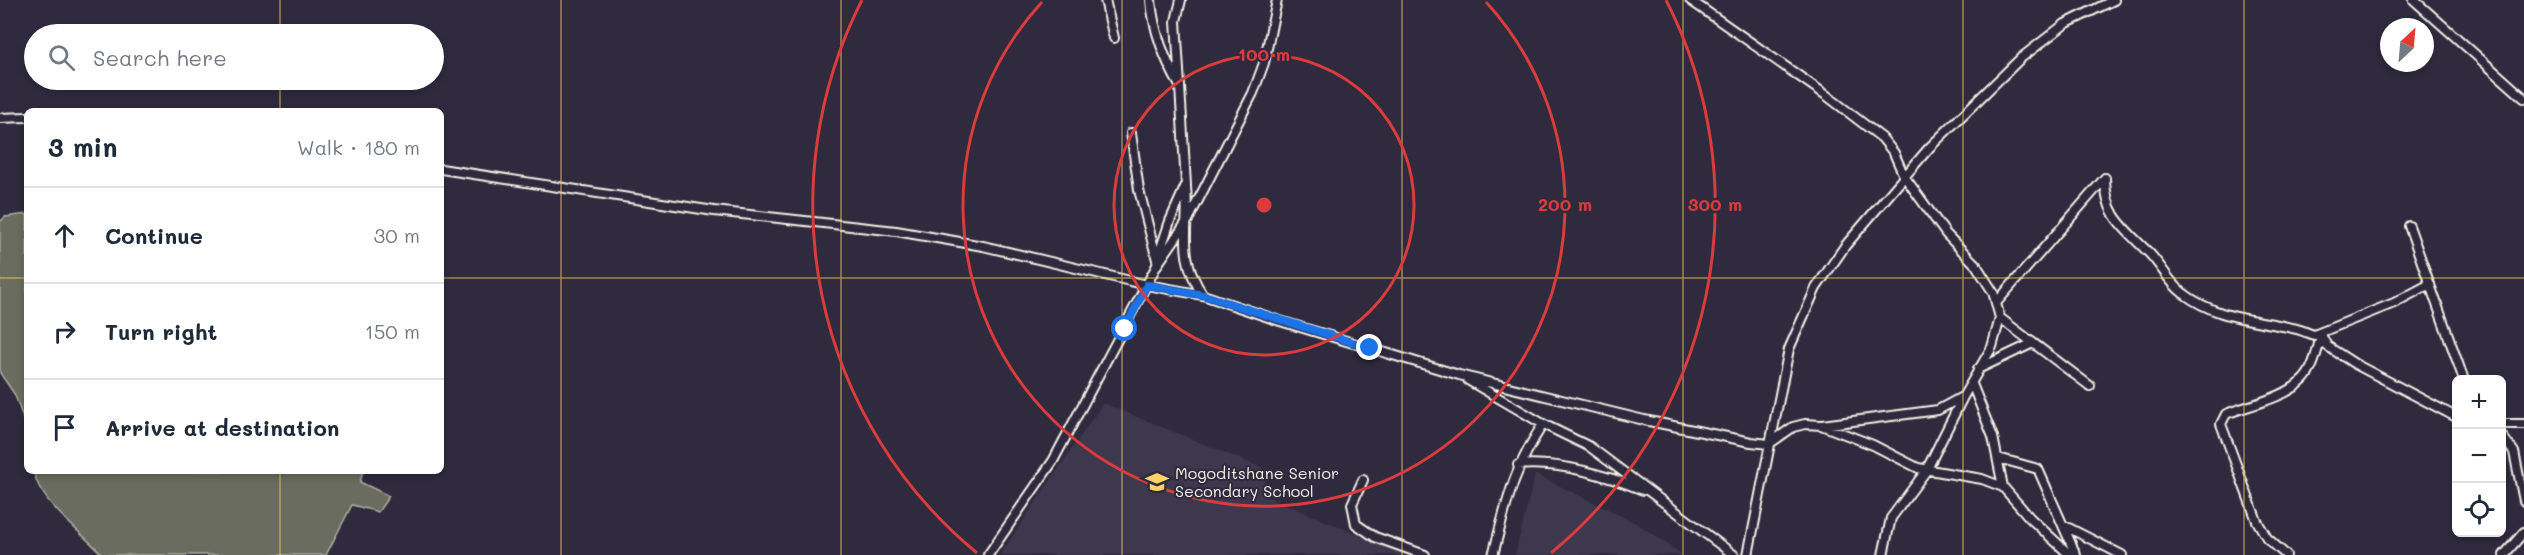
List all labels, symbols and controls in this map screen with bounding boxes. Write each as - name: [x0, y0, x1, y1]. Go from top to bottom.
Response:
- north arrow: [2380, 18, 2434, 72]
- search box: [24, 24, 444, 90]
- icon: search: [45, 41, 78, 74]
- text: 100 m: [1238, 42, 1290, 66]
- text: Search here: [93, 43, 227, 72]
- text: 3 min: [48, 130, 117, 164]
- text: Walk · 180 m: [297, 134, 420, 160]
- text: 200 m: [1538, 192, 1592, 216]
- text: 300 m: [1688, 192, 1742, 216]
- centre of rings: [1254, 195, 1274, 215]
- icon: ahead: [48, 219, 81, 252]
- text: Continue: [105, 221, 203, 250]
- text: 30 m: [374, 222, 420, 248]
- icon: right: [48, 315, 81, 348]
- route start: [1111, 315, 1137, 341]
- text: Turn right: [105, 317, 217, 346]
- text: 150 m: [365, 318, 420, 344]
- route end: [1356, 334, 1382, 360]
- map controls: [2452, 375, 2506, 537]
- button: +: [2452, 375, 2506, 429]
- icon: arrive: [48, 411, 81, 444]
- text: Arrive at destination: [105, 413, 340, 442]
- button: −: [2452, 429, 2506, 483]
- place label: Mogoditshane Senior Secondary School: [1175, 462, 1339, 501]
- school or university icon: Mogoditshane Senior Secondary School: [1144, 469, 1170, 495]
- button: locate: [2452, 483, 2506, 537]

